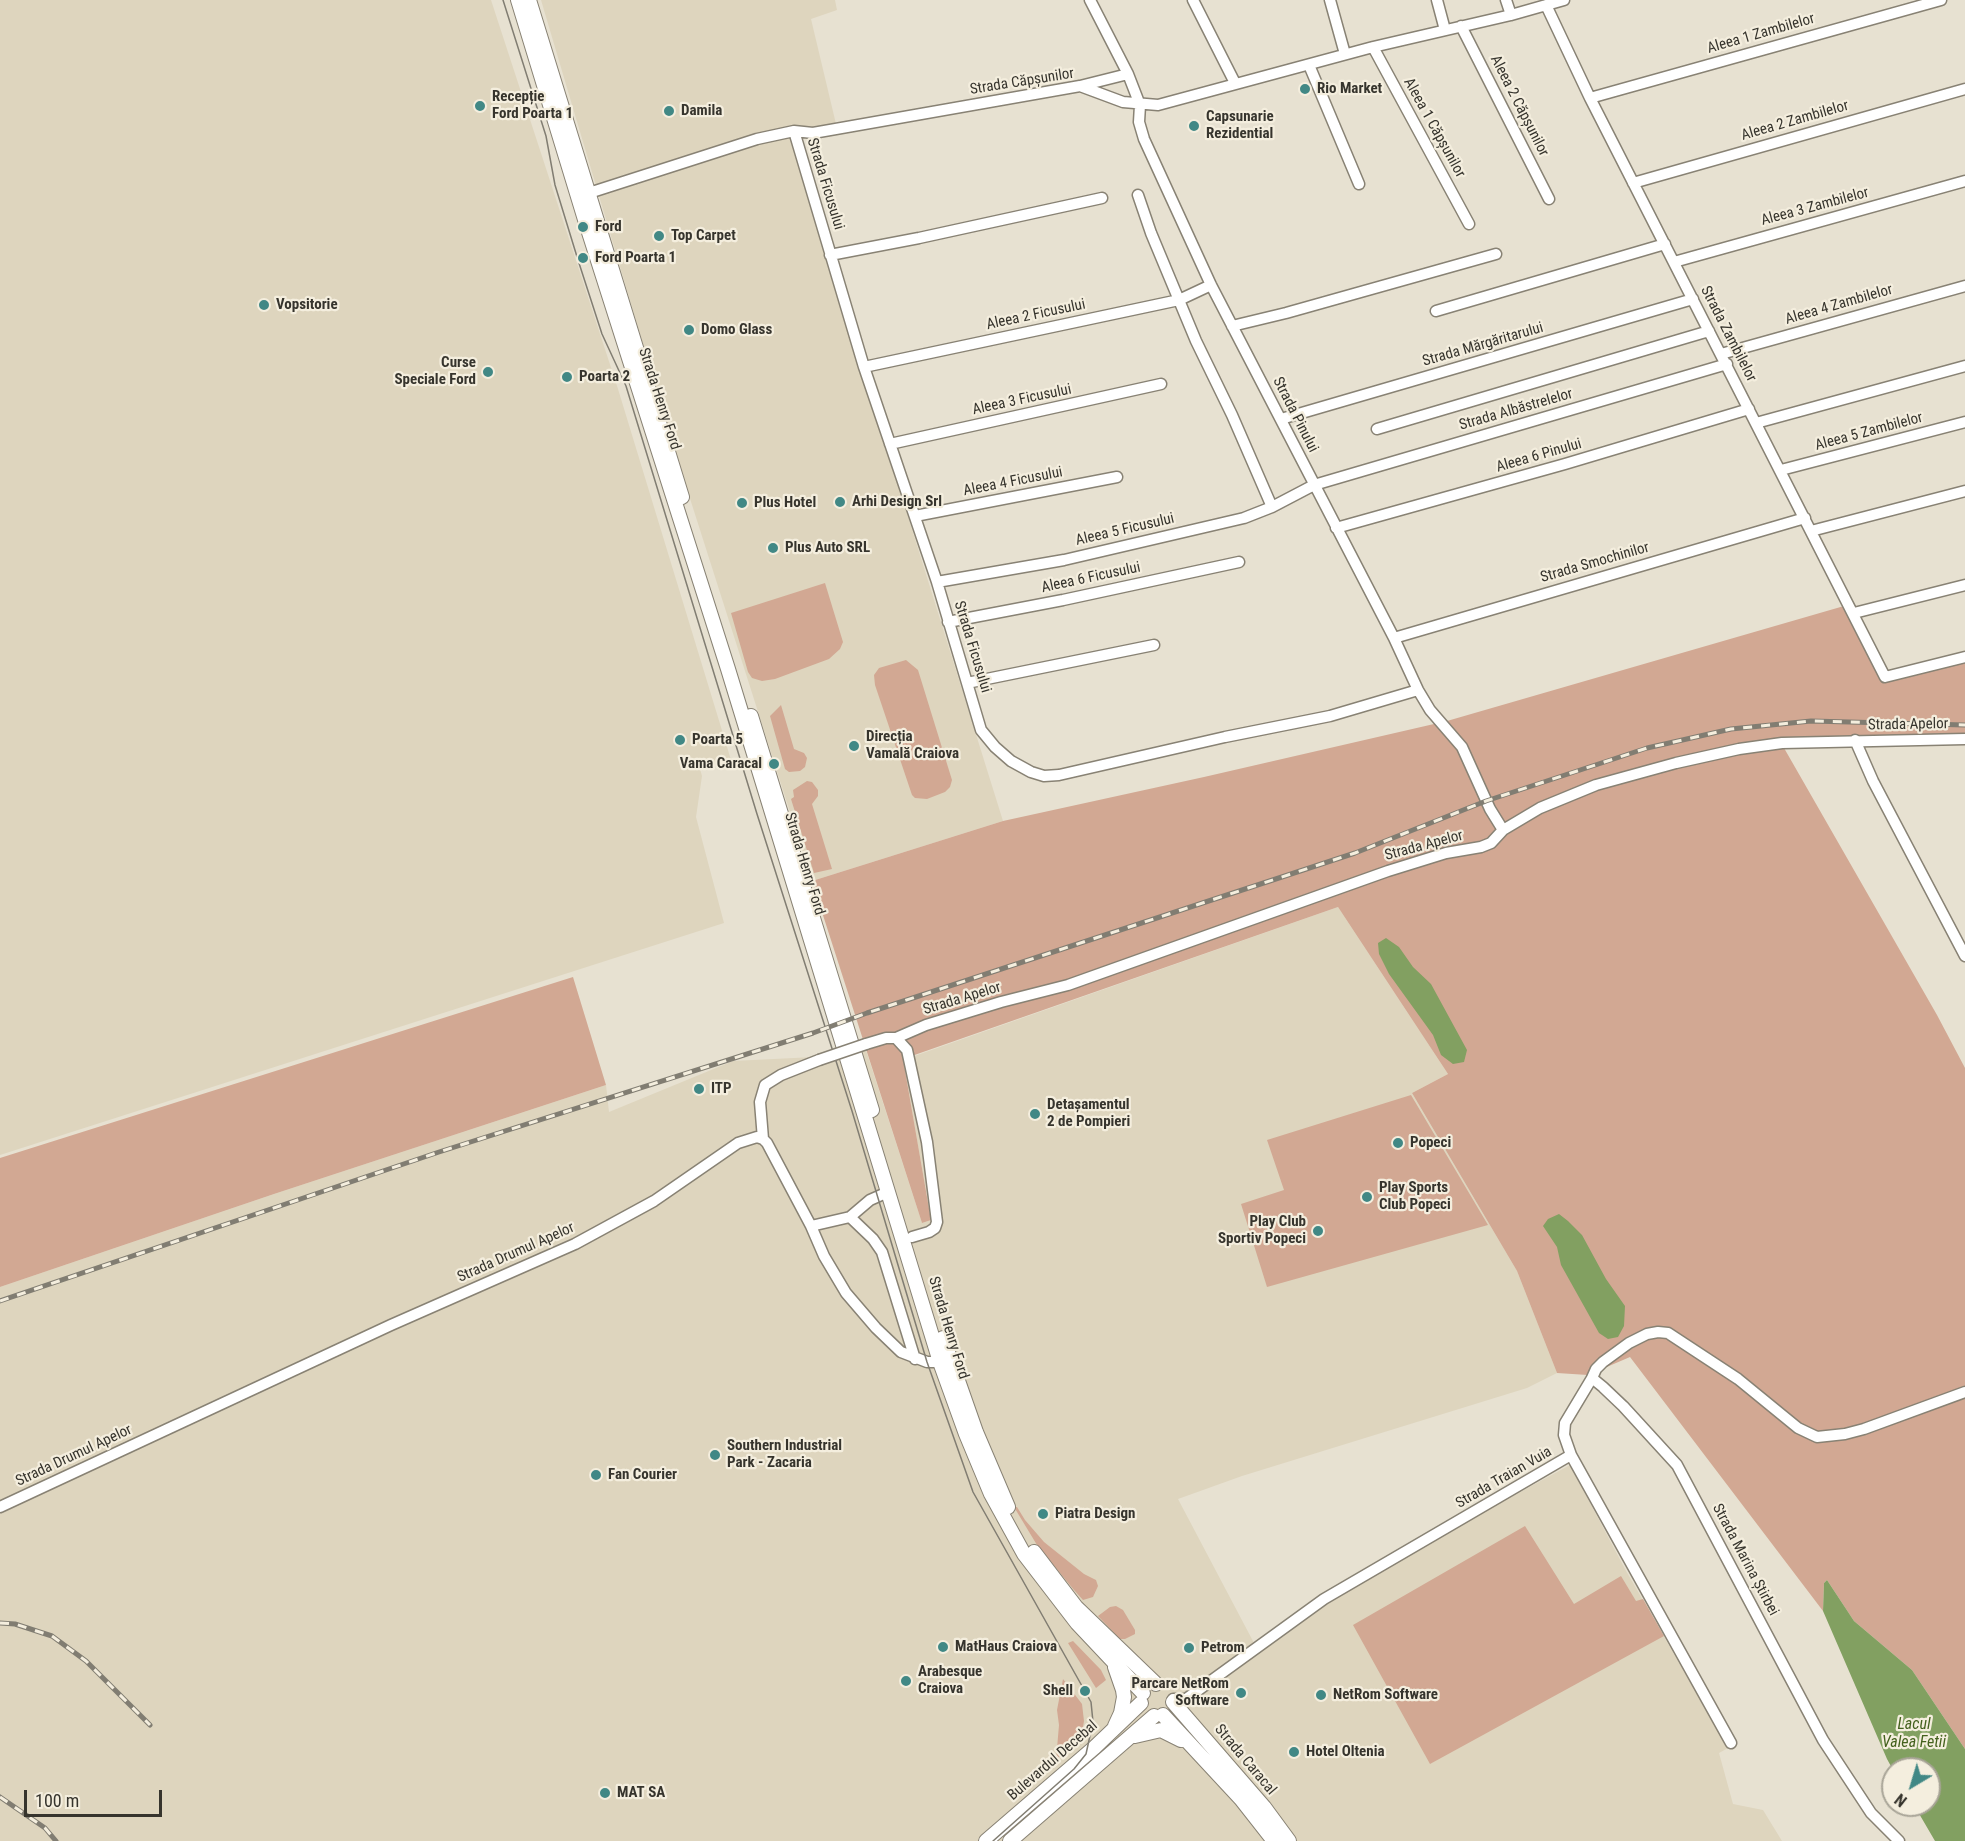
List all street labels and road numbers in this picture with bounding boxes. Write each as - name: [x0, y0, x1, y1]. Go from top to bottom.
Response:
- street label: Aleea 1 Zambilelor: [1705, 10, 1817, 58]
- street label: Aleea 2 Căpșunilor: [1486, 52, 1552, 160]
- street label: Strada Căpșunilor: [969, 65, 1075, 99]
- street label: Aleea 1 Căpșunilor: [1399, 75, 1469, 181]
- street label: Aleea 2 Zambilelor: [1739, 97, 1851, 145]
- street label: Strada Ficusului: [803, 136, 847, 232]
- street label: Aleea 3 Zambilelor: [1759, 184, 1871, 230]
- street label: Aleea 4 Zambilelor: [1783, 281, 1895, 329]
- street label: Strada Zambilelor: [1696, 283, 1760, 385]
- street label: Aleea 2 Ficusului: [985, 296, 1087, 334]
- street label: Strada Mărgăritarului: [1421, 319, 1545, 371]
- street label: Strada Henry Ford: [634, 346, 684, 452]
- street label: Strada Pinului: [1268, 374, 1322, 456]
- street label: Aleea 3 Ficusului: [971, 381, 1073, 419]
- street label: Strada Albăstrelelor: [1457, 385, 1575, 435]
- street label: Aleea 5 Zambilelor: [1813, 409, 1925, 455]
- street label: Aleea 6 Pinului: [1494, 435, 1584, 477]
- street label: Aleea 4 Ficusului: [962, 464, 1064, 500]
- street label: Aleea 5 Ficusului: [1074, 510, 1176, 550]
- street label: Strada Smochinilor: [1539, 539, 1651, 587]
- street label: Aleea 6 Ficusului: [1040, 559, 1142, 597]
- street label: Strada Ficusului: [950, 599, 994, 695]
- street label: Strada Apelor: [1868, 715, 1948, 735]
- street label: Strada Henry Ford: [780, 811, 828, 917]
- street label: Strada Apelor: [1383, 827, 1465, 865]
- street label: Strada Apelor: [921, 979, 1003, 1019]
- street label: Strada Drumul Apelor: [455, 1219, 577, 1287]
- street label: Strada Henry Ford: [924, 1275, 972, 1381]
- street label: Strada Drumul Apelor: [13, 1421, 135, 1491]
- street label: Strada Traian Vuia: [1453, 1443, 1555, 1513]
- street label: Strada Marina Știrbei: [1708, 1501, 1782, 1619]
- street label: Bulevardul Decebal: [1004, 1717, 1102, 1805]
- street label: Strada Caracal: [1210, 1721, 1280, 1799]

